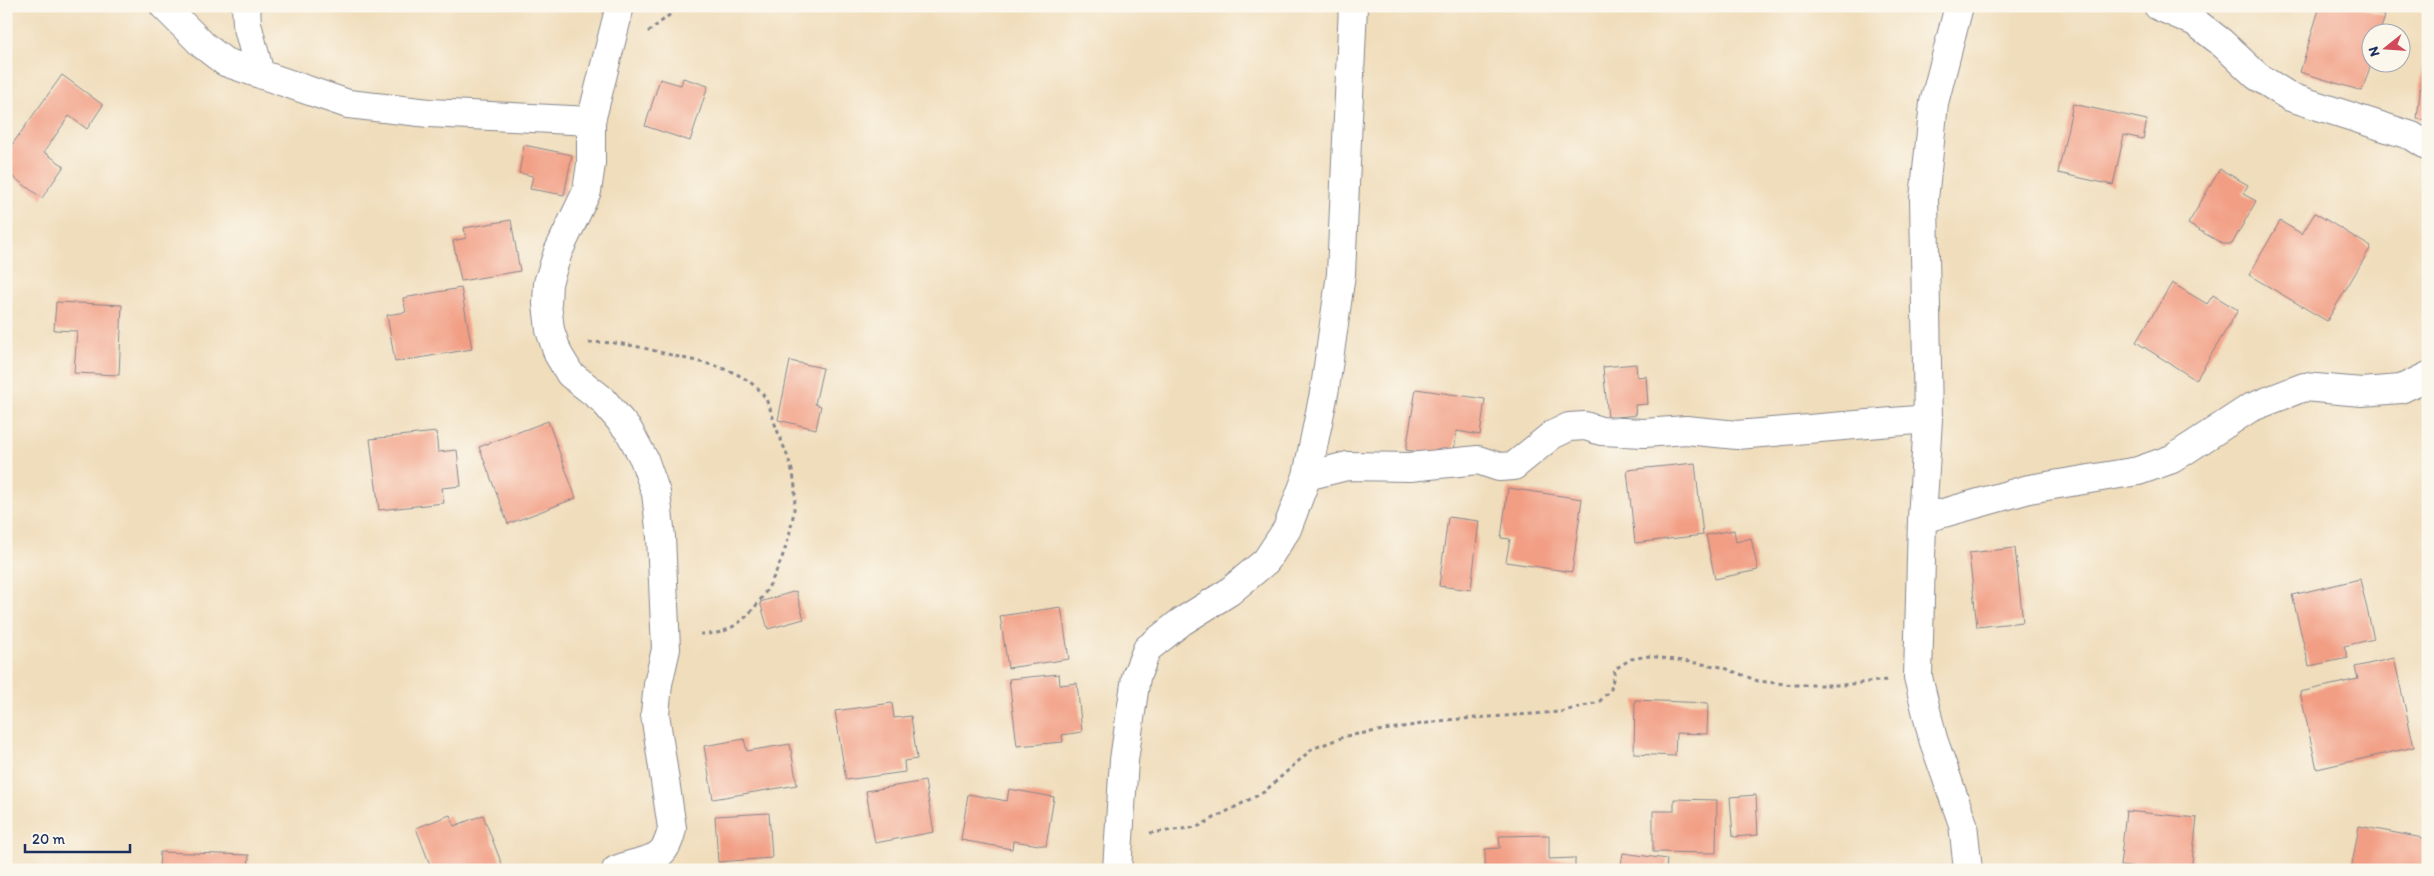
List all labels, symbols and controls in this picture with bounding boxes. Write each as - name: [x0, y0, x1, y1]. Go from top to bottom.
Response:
- north arrow: [2362, 22, 2412, 72]
- text: N: [2365, 45, 2384, 59]
- scale bar: [25, 821, 130, 853]
- text: 20 m: [32, 830, 66, 848]

